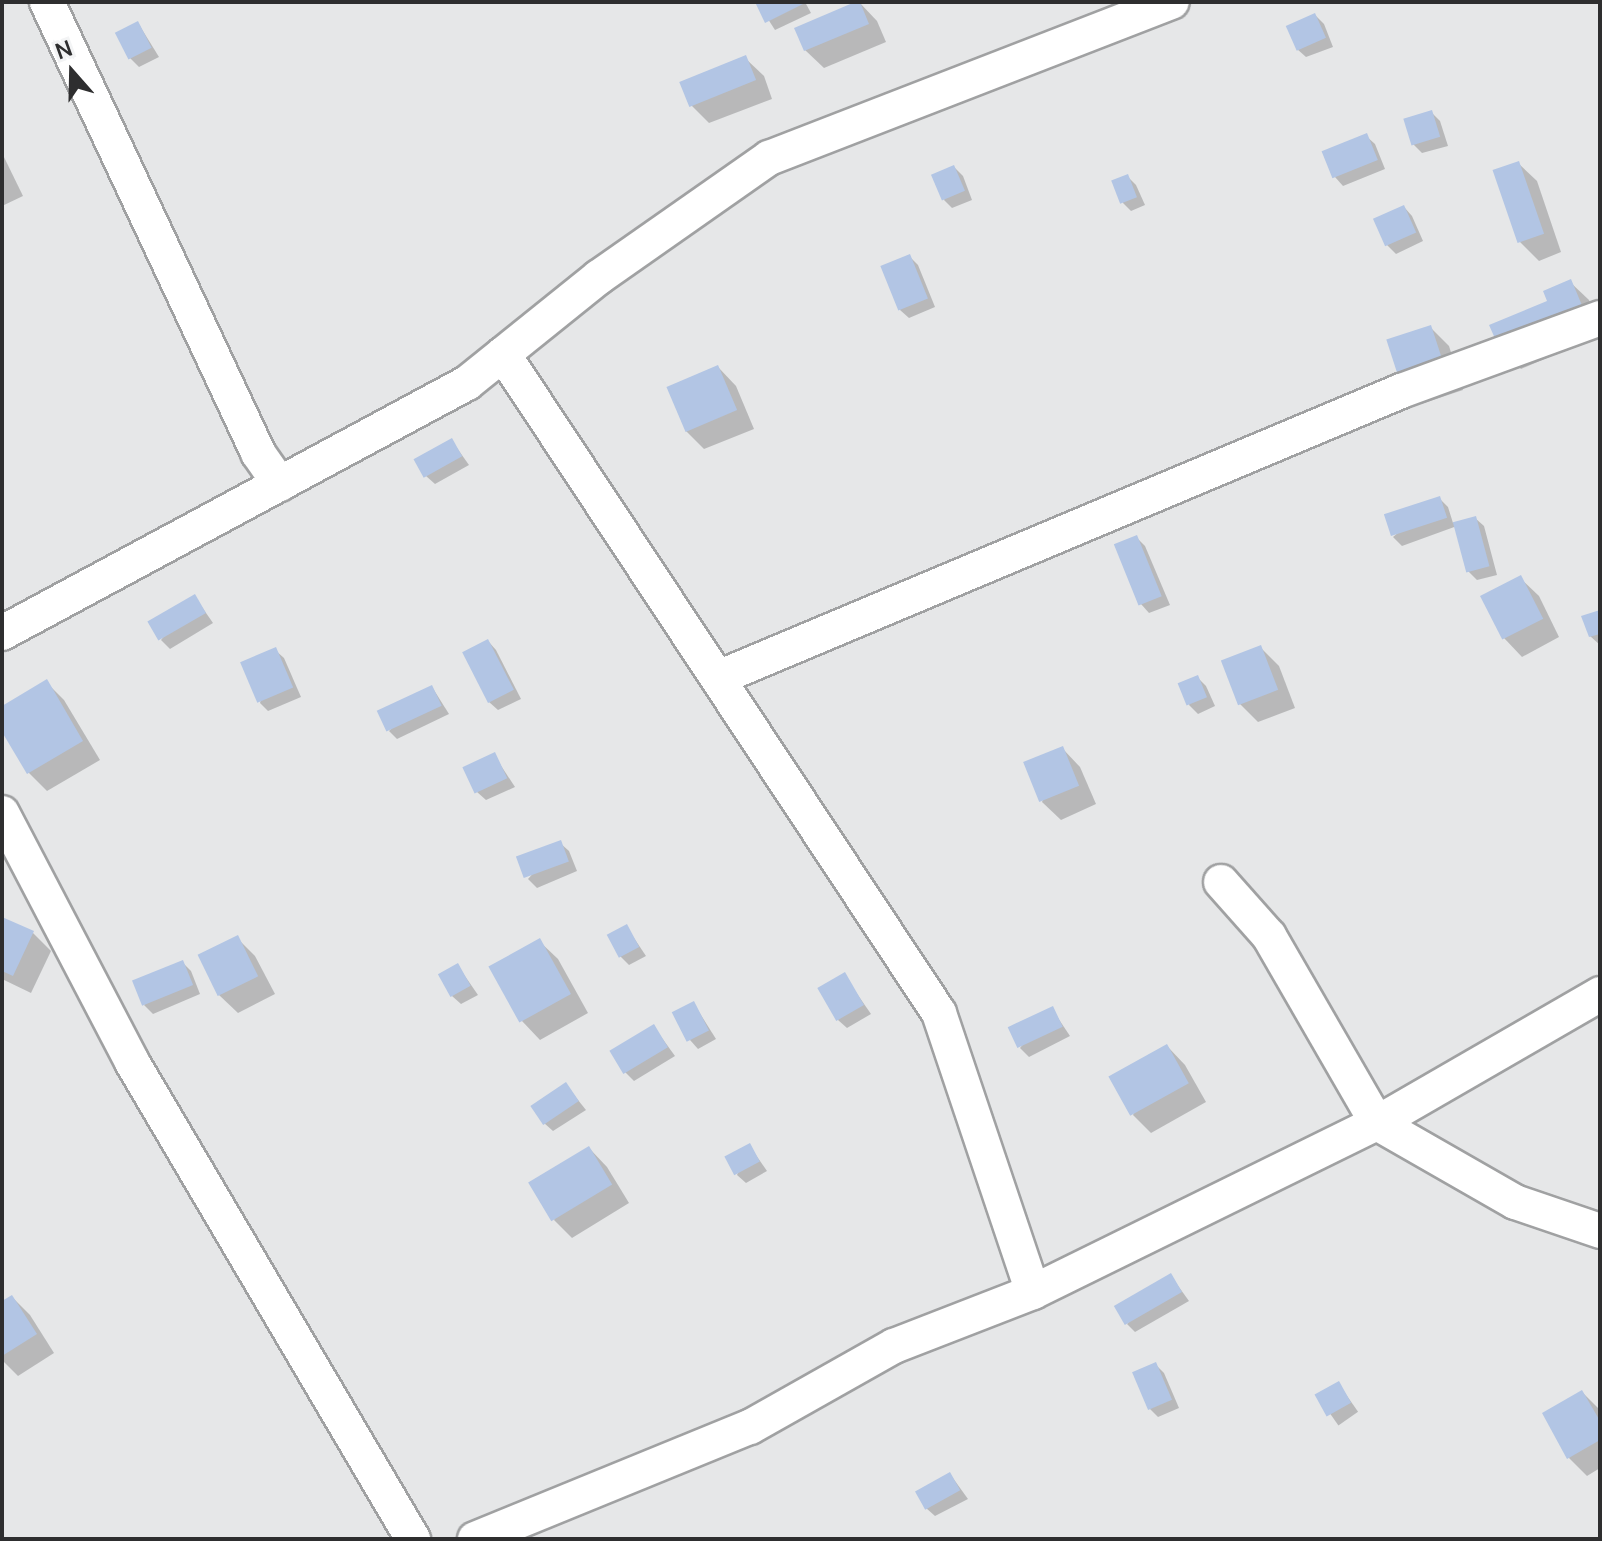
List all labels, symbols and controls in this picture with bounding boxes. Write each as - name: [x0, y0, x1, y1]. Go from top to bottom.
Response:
- north arrow: [32, 32, 112, 112]
- text: N: [51, 33, 76, 66]

